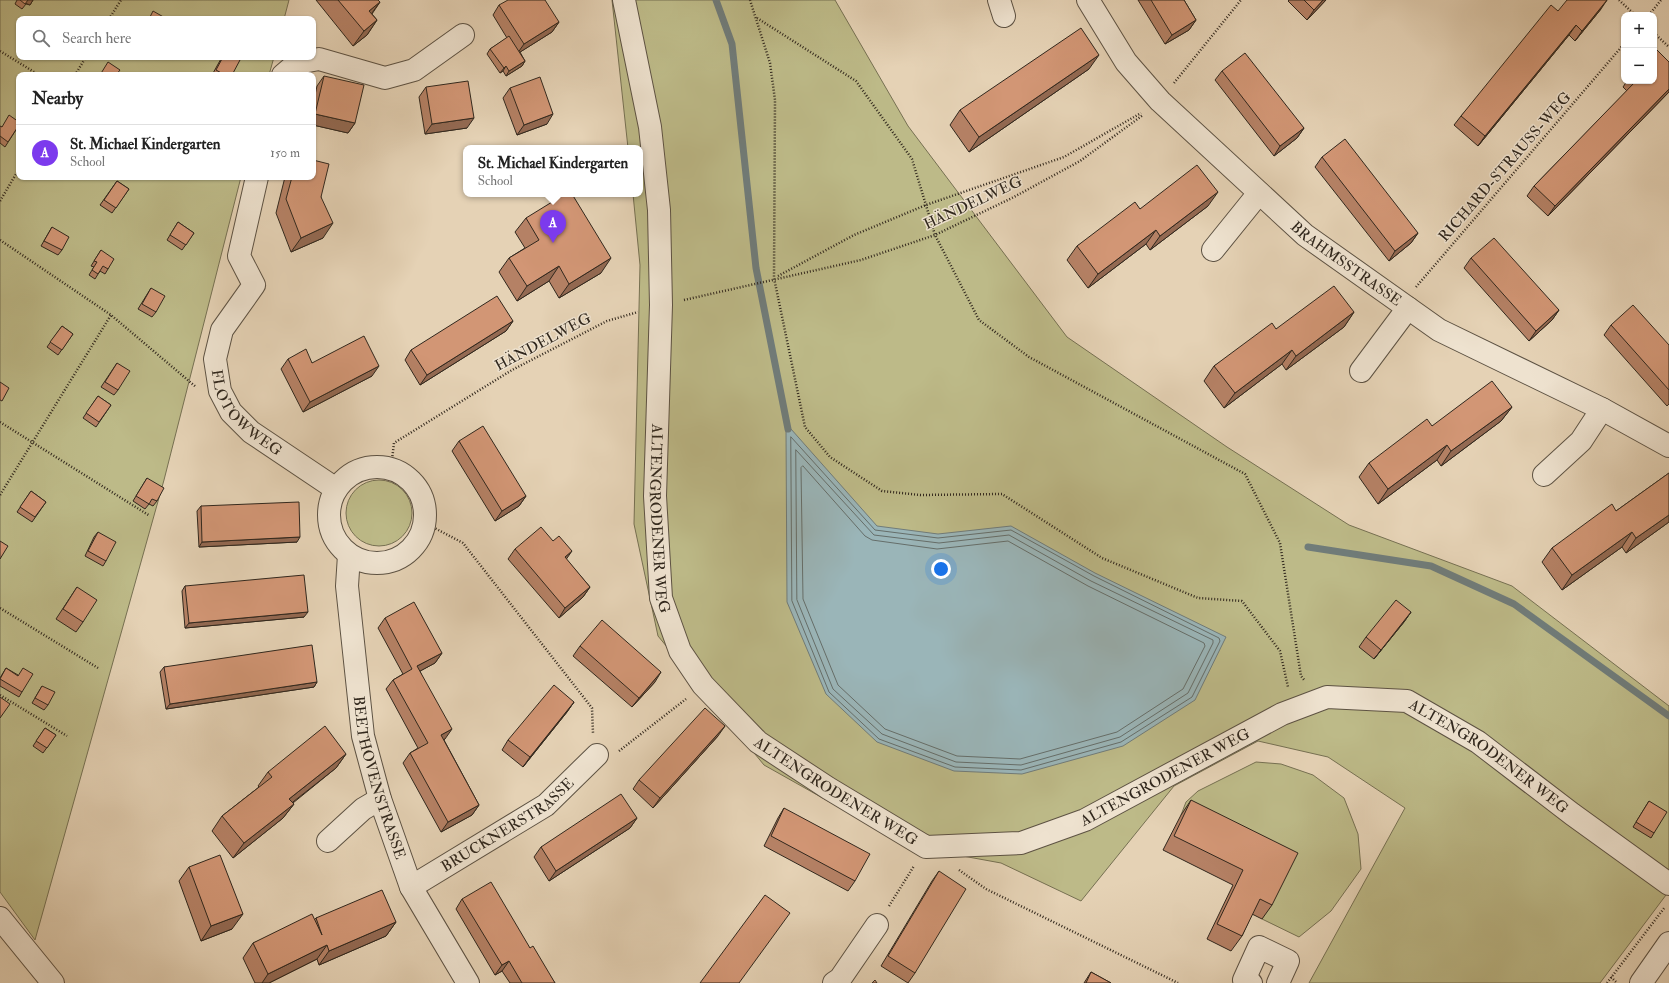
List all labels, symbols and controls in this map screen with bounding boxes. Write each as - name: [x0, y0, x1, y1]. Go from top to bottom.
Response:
- map controls: [1621, 12, 1657, 84]
- button: +: [1621, 12, 1657, 48]
- search box: [16, 16, 316, 60]
- icon: search: [30, 27, 52, 49]
- text: Search here: [62, 29, 131, 48]
- button: −: [1621, 48, 1657, 84]
- text: Nearby: [32, 88, 83, 109]
- street label: RICHARD-STRAUSS-WEG: [1435, 88, 1576, 246]
- text: St. Michael Kindergarten: [70, 135, 220, 154]
- text: A: [41, 145, 49, 161]
- text: 150 m: [270, 145, 300, 161]
- popup: [463, 145, 643, 197]
- text: School: [70, 154, 105, 170]
- text: St. Michael Kindergarten: [478, 154, 628, 173]
- street label: HÄNDELWEG: [920, 171, 1026, 234]
- text: School: [478, 173, 513, 189]
- pin: A: [540, 210, 566, 243]
- street label: BRAHMSSTRASSE: [1287, 217, 1406, 310]
- street label: HÄNDELWEG: [491, 308, 595, 375]
- street label: FLOTOWWEG: [207, 368, 286, 460]
- street label: ALTENGRODENER WEG: [645, 423, 675, 616]
- your location: [931, 559, 951, 579]
- street label: ALTENGRODENER WEG: [1405, 694, 1573, 818]
- street label: BEETHOVENSTRASSE: [349, 695, 410, 862]
- street label: ALTENGRODENER WEG: [1076, 724, 1253, 831]
- street label: ALTENGRODENER WEG: [750, 732, 922, 849]
- street label: BRUCKNERSTRASSE: [438, 773, 578, 876]

